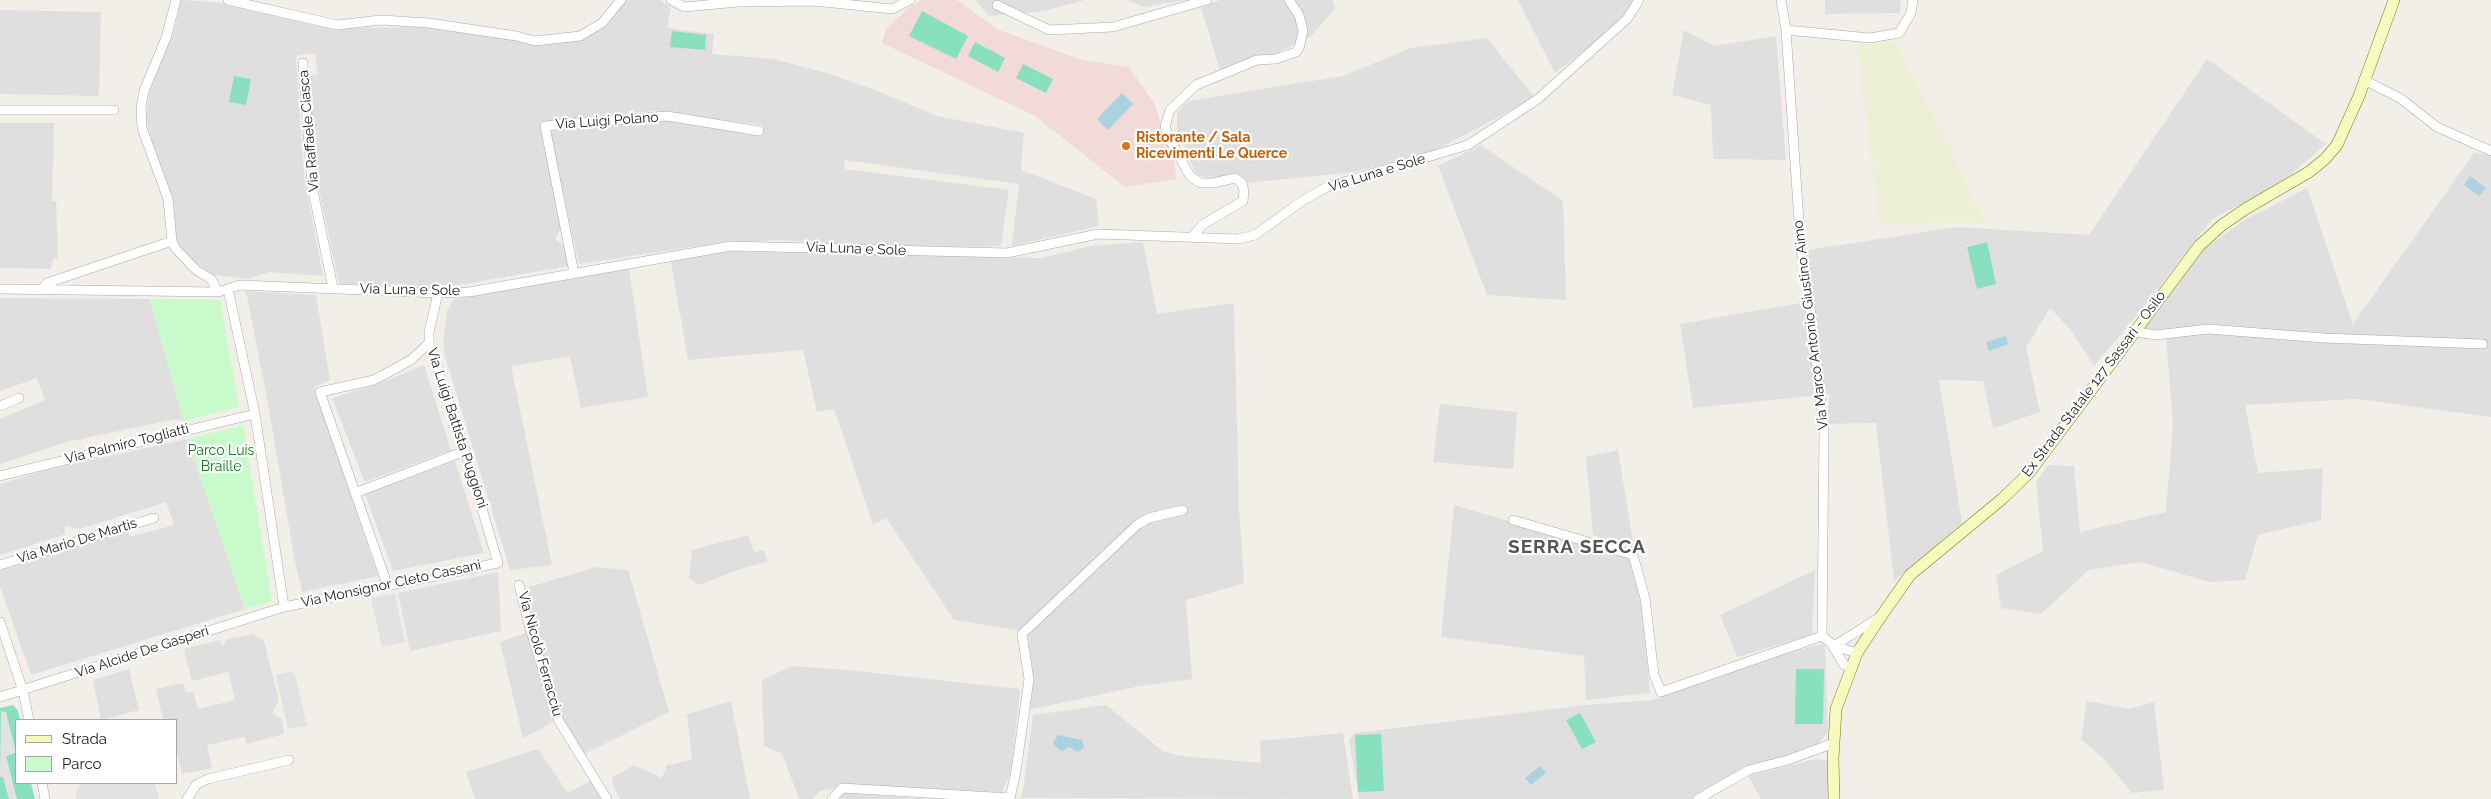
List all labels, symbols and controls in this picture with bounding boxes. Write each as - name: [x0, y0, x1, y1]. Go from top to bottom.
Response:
- street label: Via Raffaele Ciasca: [295, 69, 323, 193]
- street label: Via Luigi Polano: [555, 109, 659, 133]
- place label: Ristorante / Sala Ricevimenti Le Querce: [1136, 130, 1287, 162]
- marker: Ristorante / Sala Ricevimenti Le Querce: [1120, 140, 1132, 152]
- street label: Via Luna e Sole: [1327, 150, 1427, 196]
- street label: Via Marco Antonio Giustino Aimo: [1790, 219, 1832, 431]
- street label: Via Luna e Sole: [806, 239, 906, 259]
- street label: Via Luna e Sole: [360, 281, 460, 299]
- street label: Ex Strada Statale 127 Sassari - Osilo: [2019, 288, 2169, 480]
- street label: Via Luigi Battista Puggioni: [423, 346, 491, 510]
- street label: Via Palmiro Togliatti: [63, 420, 191, 468]
- park label: Parco Luis Braille: [188, 443, 254, 476]
- street label: Via Mario De Martis: [15, 515, 139, 567]
- district label: SERRA SECCA: [1507, 536, 1647, 558]
- street label: Via Monsignor Cleto Cassani: [300, 557, 482, 611]
- street label: Via Nicolò Ferracciu: [514, 590, 566, 718]
- street label: Via Alcide De Gasperi: [73, 622, 211, 682]
- legend: [15, 719, 178, 784]
- text: Strada: [62, 730, 107, 748]
- text: Parco: [62, 755, 102, 773]

